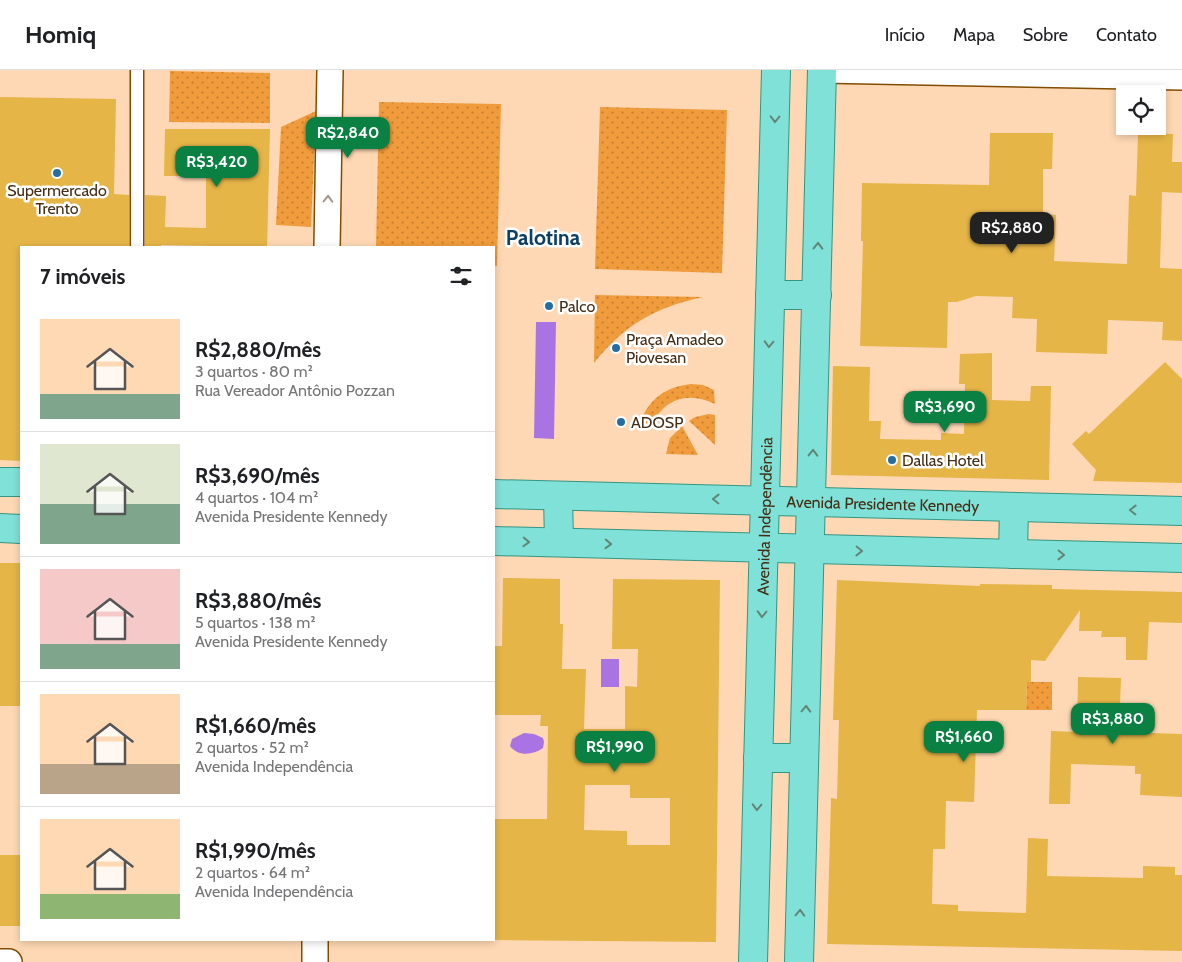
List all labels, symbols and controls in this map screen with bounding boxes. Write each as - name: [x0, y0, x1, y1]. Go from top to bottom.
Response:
- text: Homiq: [25, 20, 96, 49]
- text: Início: [885, 24, 925, 46]
- text: Mapa: [953, 24, 995, 46]
- text: Sobre: [1023, 24, 1068, 46]
- text: Contato: [1096, 24, 1157, 46]
- map controls: [1116, 85, 1166, 135]
- button: locate: [1116, 85, 1166, 135]
- one-way arrow: [770, 115, 780, 123]
- pin: R$2,840: [302, 116, 394, 159]
- text: R$2,840: [317, 123, 379, 142]
- pin: R$3,420: [171, 146, 263, 188]
- text: R$3,420: [186, 152, 248, 171]
- marker: Supermercado Trento: [51, 167, 63, 179]
- place label: Supermercado Trento: [7, 181, 107, 218]
- one-way arrow: [322, 195, 333, 203]
- pin: R$2,880: [966, 212, 1058, 254]
- text: R$2,880: [981, 218, 1043, 237]
- district label: Palotina: [506, 225, 581, 250]
- one-way arrow: [813, 242, 823, 250]
- icon: filters: [447, 262, 475, 290]
- text: 7 imóveis: [40, 264, 125, 289]
- place label: Palco: [559, 297, 595, 316]
- marker: Palco: [543, 300, 555, 312]
- place label: Praça Amadeo Piovesan: [626, 330, 724, 367]
- text: R$2,880/mês: [195, 337, 321, 362]
- icon: home: [80, 339, 140, 399]
- one-way arrow: [764, 340, 774, 348]
- marker: Praça Amadeo Piovesan: [610, 342, 622, 354]
- text: 3 quartos · 80 m²: [195, 362, 313, 381]
- text: Rua Vereador Antônio Pozzan: [195, 381, 395, 400]
- pin: R$3,690: [899, 390, 991, 433]
- text: R$3,690: [915, 397, 975, 416]
- place label: ADOSP: [631, 413, 683, 432]
- marker: ADOSP: [615, 416, 627, 428]
- street label: Avenida Independência: [753, 436, 776, 595]
- one-way arrow: [808, 449, 818, 457]
- place label: Dallas Hotel: [902, 451, 984, 470]
- marker: Dallas Hotel: [886, 454, 898, 466]
- text: R$3,690/mês: [195, 463, 320, 488]
- icon: home: [80, 464, 140, 524]
- text: 4 quartos · 104 m²: [195, 488, 318, 507]
- street label: Avenida Presidente Kennedy: [786, 492, 979, 515]
- one-way arrow: [712, 494, 720, 505]
- one-way arrow: [1129, 505, 1137, 515]
- text: Avenida Presidente Kennedy: [195, 507, 388, 526]
- one-way arrow: [523, 536, 531, 547]
- one-way arrow: [604, 538, 612, 549]
- one-way arrow: [856, 546, 863, 556]
- one-way arrow: [1058, 550, 1066, 560]
- text: R$3,880/mês: [195, 588, 321, 613]
- icon: home: [80, 589, 140, 649]
- one-way arrow: [757, 610, 767, 618]
- text: 5 quartos · 138 m²: [195, 613, 316, 632]
- text: Avenida Presidente Kennedy: [195, 632, 388, 651]
- pin: R$3,880: [1067, 702, 1159, 745]
- one-way arrow: [800, 705, 811, 713]
- text: R$3,880: [1082, 709, 1144, 728]
- text: R$1,660/mês: [195, 713, 316, 738]
- icon: home: [80, 714, 140, 774]
- pin: R$1,660: [918, 720, 1010, 763]
- text: R$1,660: [935, 727, 993, 746]
- pin: R$1,990: [569, 730, 661, 773]
- text: R$1,990: [586, 737, 644, 756]
- text: 2 quartos · 52 m²: [195, 738, 309, 757]
- text: Avenida Independência: [195, 757, 353, 776]
- one-way arrow: [752, 804, 762, 811]
- text: R$1,990/mês: [195, 838, 316, 863]
- icon: home: [80, 839, 140, 899]
- text: 2 quartos · 64 m²: [195, 863, 310, 882]
- text: Avenida Independência: [195, 882, 353, 901]
- one-way arrow: [795, 909, 805, 917]

